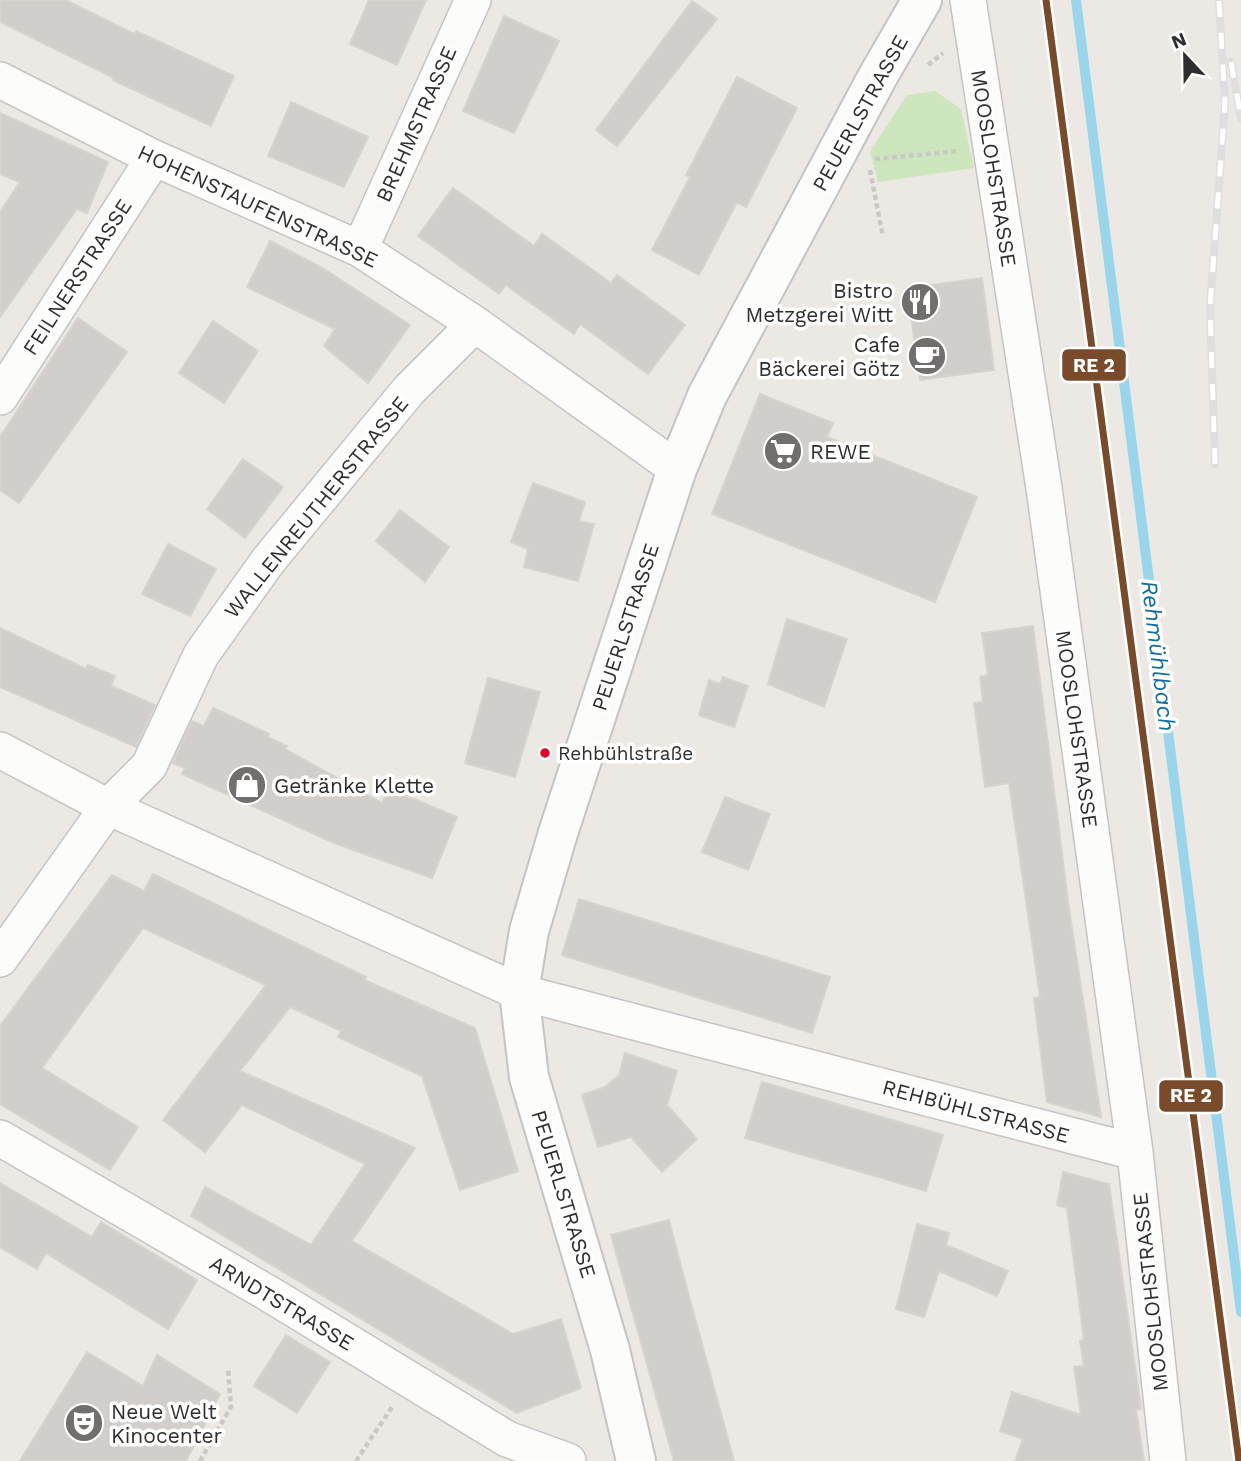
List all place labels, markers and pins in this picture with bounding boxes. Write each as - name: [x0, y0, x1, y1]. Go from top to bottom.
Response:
- place label: Bistro Metzgerei Witt: [746, 278, 893, 327]
- restaurant icon: Bistro Metzgerei Witt: [899, 281, 941, 323]
- place label: Cafe Bäckerei Götz: [758, 332, 900, 381]
- cafe icon: Cafe Bäckerei Götz: [906, 335, 948, 377]
- supermarket icon: REWE: [762, 430, 804, 472]
- place label: REWE: [810, 439, 871, 464]
- place label: Rehbühlstraße: [558, 742, 693, 765]
- marker: Rehbühlstraße: [538, 746, 552, 760]
- shop icon: Getränke Klette: [226, 764, 268, 806]
- place label: Getränke Klette: [274, 773, 434, 798]
- place label: Neue Welt Kinocenter: [111, 1399, 223, 1448]
- theatre icon: Neue Welt Kinocenter: [63, 1402, 105, 1444]

